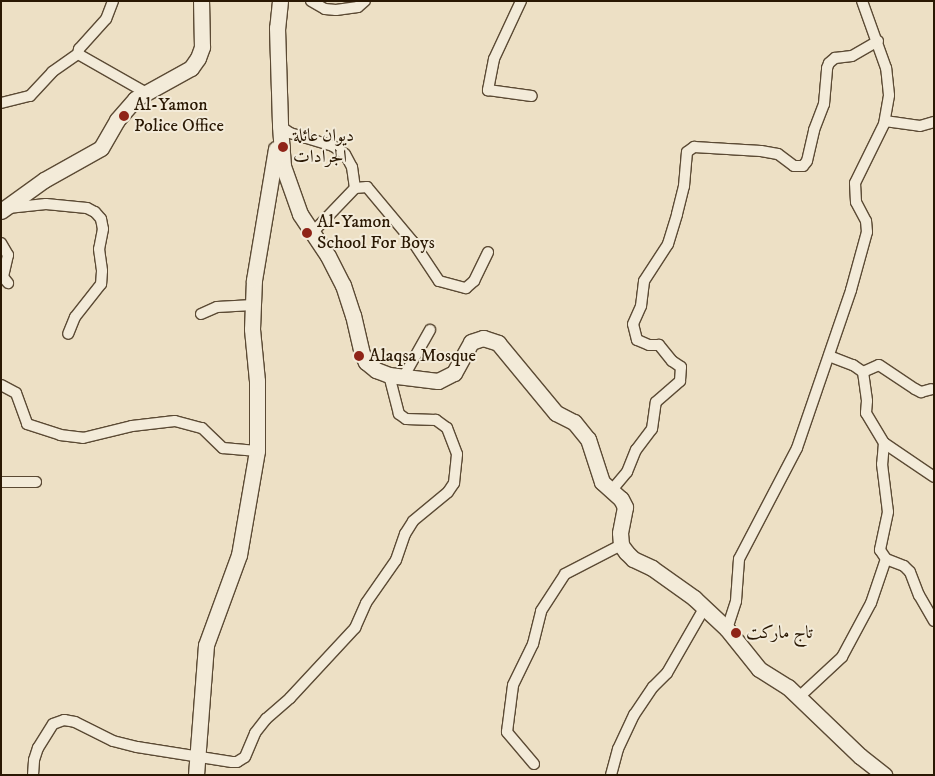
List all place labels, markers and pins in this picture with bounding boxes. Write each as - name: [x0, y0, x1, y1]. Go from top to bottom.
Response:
- place label: Al-Yamon Police Office: [134, 95, 224, 138]
- marker: Al-Yamon Police Office: [118, 110, 130, 122]
- place label: ديوان عائلة الجرادات: [293, 126, 354, 168]
- marker: ديوان عائلة الجرادات: [277, 141, 289, 153]
- place label: Al-Yamon School For Boys: [317, 212, 435, 254]
- marker: Al-Yamon School For Boys: [301, 227, 313, 239]
- place label: Alaqsa Mosque: [369, 345, 476, 367]
- marker: Alaqsa Mosque: [353, 350, 365, 362]
- place label: تاج ماركت: [746, 622, 813, 644]
- marker: تاج ماركت: [730, 627, 742, 639]

